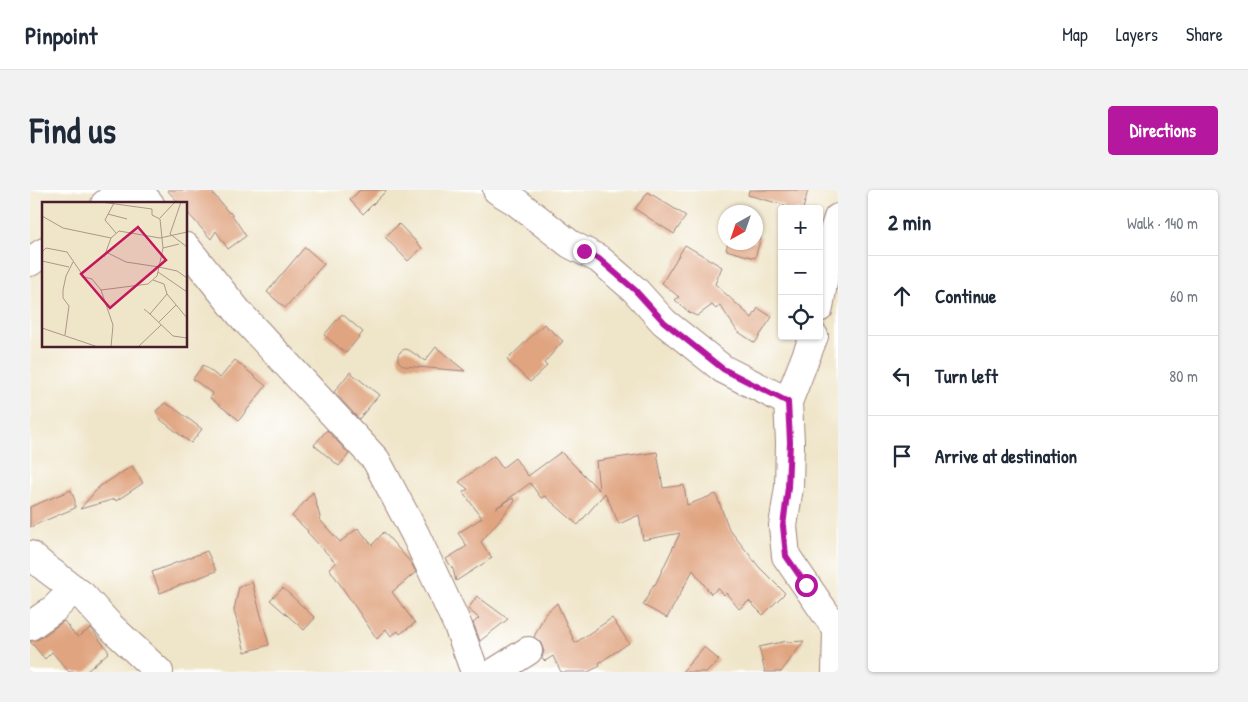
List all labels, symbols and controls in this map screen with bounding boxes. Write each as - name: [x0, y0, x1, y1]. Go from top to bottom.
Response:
- text: Pinpoint: [25, 19, 97, 51]
- text: Map: [1062, 22, 1088, 47]
- text: Layers: [1116, 22, 1158, 47]
- text: Share: [1186, 22, 1223, 47]
- button: Directions: [1108, 106, 1218, 155]
- text: Find us: [30, 107, 116, 154]
- inset map: [42, 202, 188, 348]
- north arrow: [718, 205, 763, 250]
- map controls: [778, 205, 823, 340]
- button: +: [778, 205, 823, 250]
- text: 2 min: [888, 208, 931, 237]
- text: Walk · 140 m: [1127, 212, 1198, 234]
- route end: [573, 240, 596, 263]
- button: −: [778, 250, 823, 295]
- icon: ahead: [888, 282, 916, 310]
- text: Continue: [935, 283, 996, 309]
- text: 60 m: [1170, 285, 1198, 307]
- button: locate: [778, 295, 823, 340]
- icon: left: [888, 362, 916, 390]
- text: Turn left: [935, 363, 998, 389]
- text: 80 m: [1169, 365, 1198, 387]
- icon: arrive: [888, 442, 916, 470]
- text: Arrive at destination: [935, 443, 1077, 469]
- route start: [795, 574, 818, 597]

